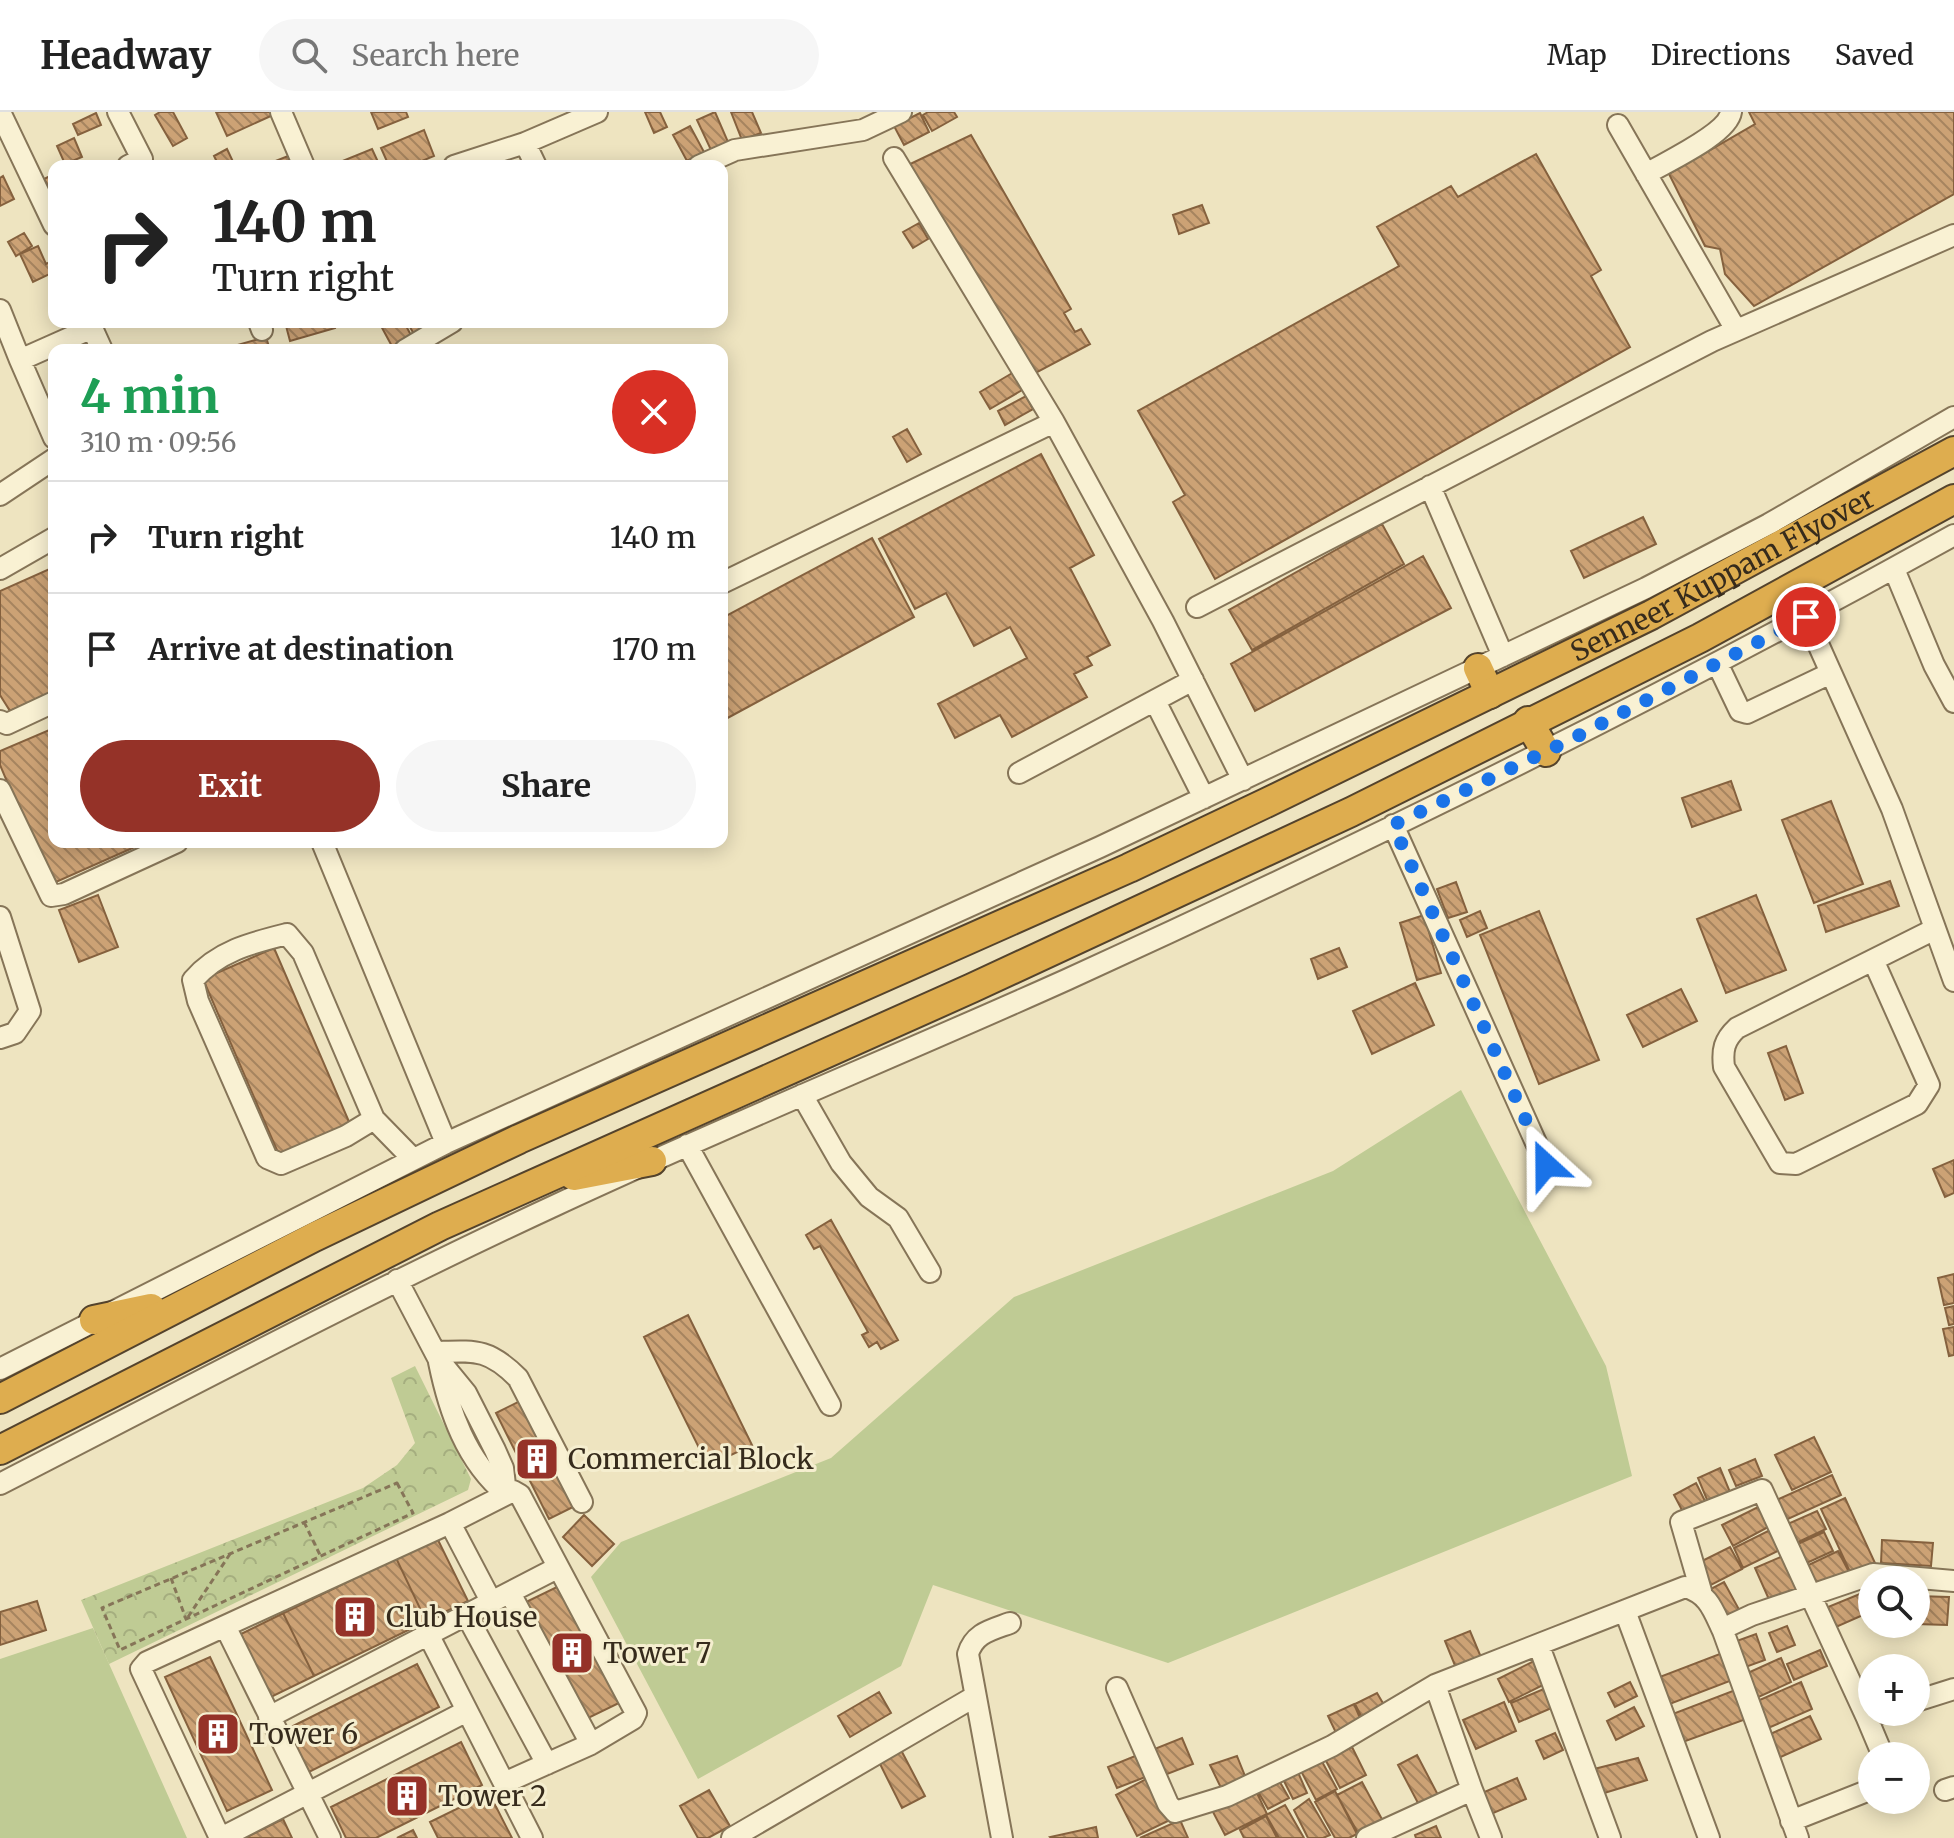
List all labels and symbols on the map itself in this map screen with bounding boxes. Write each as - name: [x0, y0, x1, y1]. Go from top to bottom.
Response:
- street label: Senneer Kuppam Flyover: [1564, 480, 1881, 670]
- pin: [1772, 583, 1840, 651]
- position arrow: [1504, 1123, 1588, 1207]
- building icon: Commercial Block: [513, 1435, 561, 1483]
- place label: Commercial Block: [568, 1441, 814, 1477]
- building icon: Club House: [331, 1593, 379, 1641]
- place label: Club House: [386, 1599, 537, 1635]
- building icon: Tower 7: [548, 1629, 596, 1677]
- place label: Tower 7: [603, 1635, 711, 1671]
- building icon: Tower 6: [194, 1710, 242, 1758]
- place label: Tower 6: [249, 1716, 358, 1752]
- building icon: Tower 2: [383, 1772, 431, 1820]
- place label: Tower 2: [438, 1778, 547, 1814]

